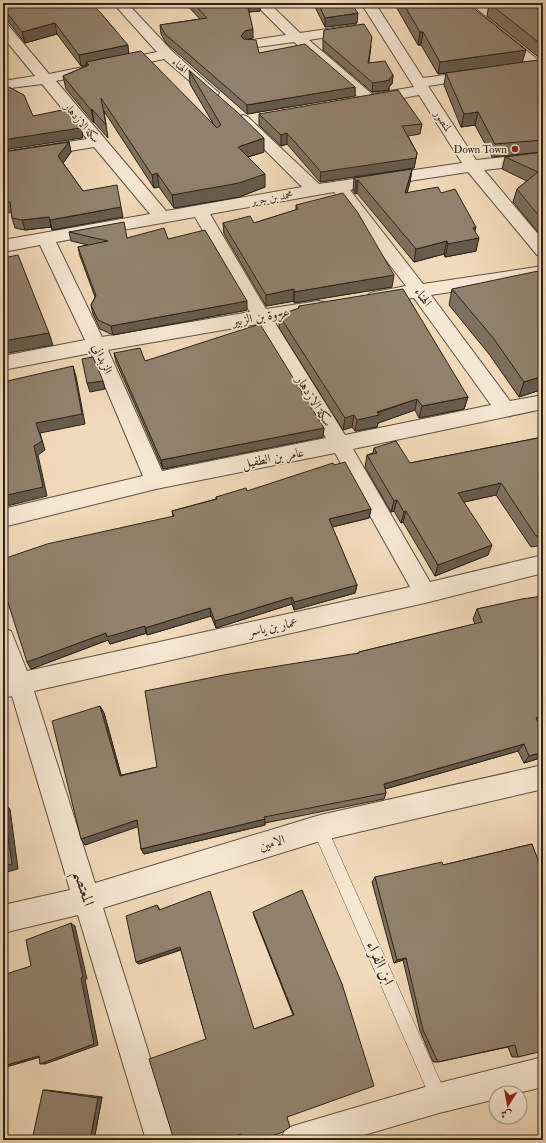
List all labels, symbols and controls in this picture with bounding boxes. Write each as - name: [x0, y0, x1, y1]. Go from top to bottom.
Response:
- street label: الهناء: [169, 56, 191, 76]
- street label: سكة الازدهار: [61, 100, 102, 146]
- street label: لمنصور: [431, 107, 455, 134]
- place label: Down Town: [454, 143, 507, 156]
- marker: Down Town: [510, 144, 520, 154]
- street label: محمد بن جرير: [249, 188, 294, 208]
- street label: الهناء: [411, 284, 436, 310]
- street label: عروة بن الزبير: [229, 304, 291, 331]
- street label: الزبداني: [86, 341, 116, 378]
- street label: سكة الازدهار: [291, 371, 336, 429]
- street label: عامر بن الطفيل: [241, 444, 305, 473]
- street label: عمار بن ياسر: [245, 614, 299, 640]
- street label: الامين: [257, 831, 287, 854]
- street label: المعتصم: [63, 868, 99, 910]
- street label: ابن الفراء: [361, 938, 399, 988]
- north arrow: [488, 1085, 528, 1125]
- text: ش: [500, 1107, 513, 1122]

